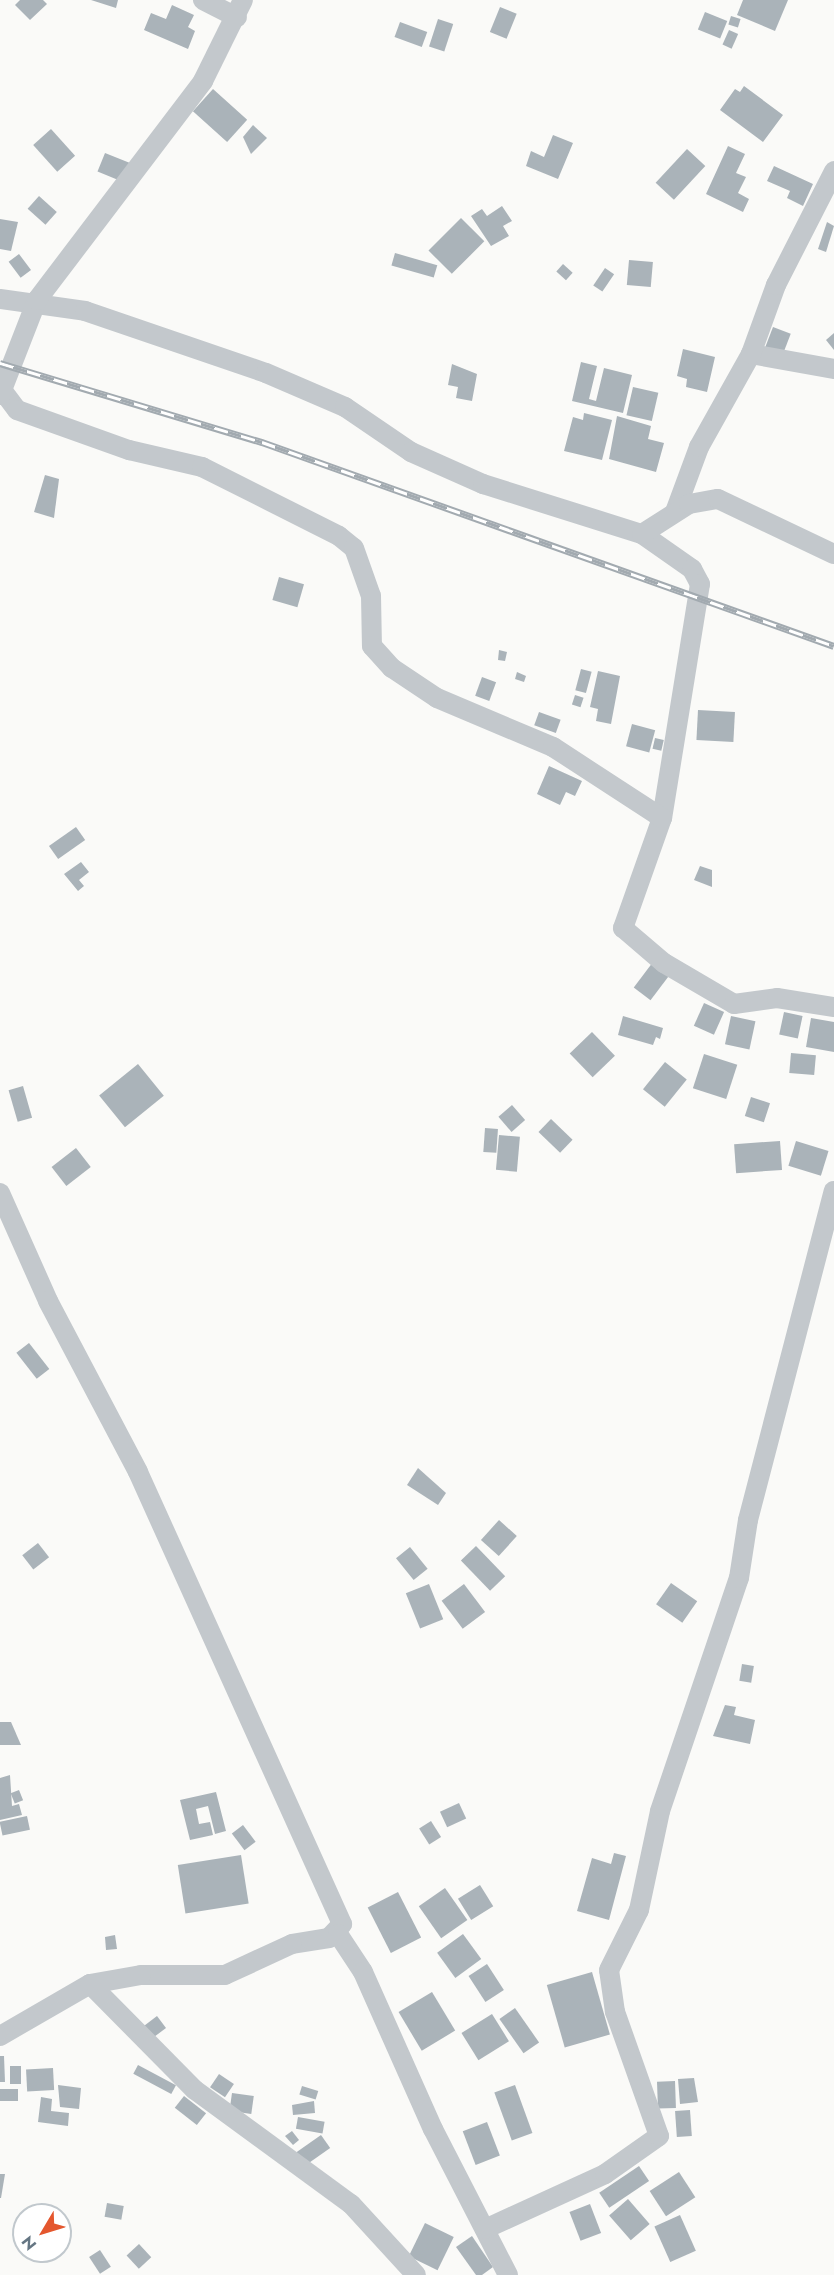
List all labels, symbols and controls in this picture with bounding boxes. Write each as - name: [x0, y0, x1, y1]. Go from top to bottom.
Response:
- north arrow: [12, 2203, 72, 2263]
- text: N: [16, 2231, 42, 2255]

